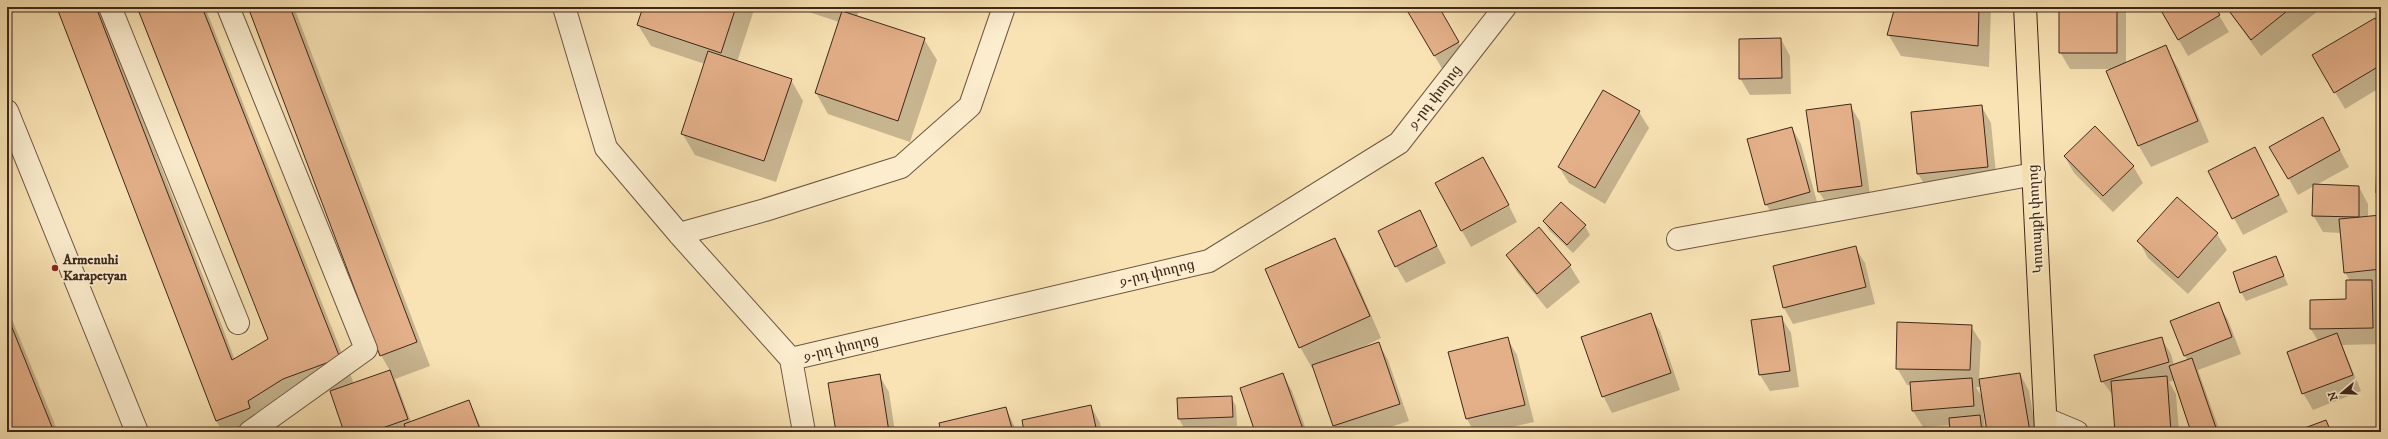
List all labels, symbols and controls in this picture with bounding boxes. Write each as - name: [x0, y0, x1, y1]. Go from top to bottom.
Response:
- street label: 9-րդ փողոց: [1404, 61, 1466, 133]
- street label: Կոտայքի փողոց: [2024, 164, 2048, 274]
- place label: Armenuhi Karapetyan: [62, 251, 128, 285]
- street label: 9-րդ փողոց: [1117, 256, 1196, 291]
- marker: Armenuhi Karapetyan: [50, 263, 60, 273]
- street label: 9-րդ փողոց: [801, 331, 880, 366]
- north arrow: [2322, 373, 2362, 413]
- text: N: [2325, 389, 2342, 402]

